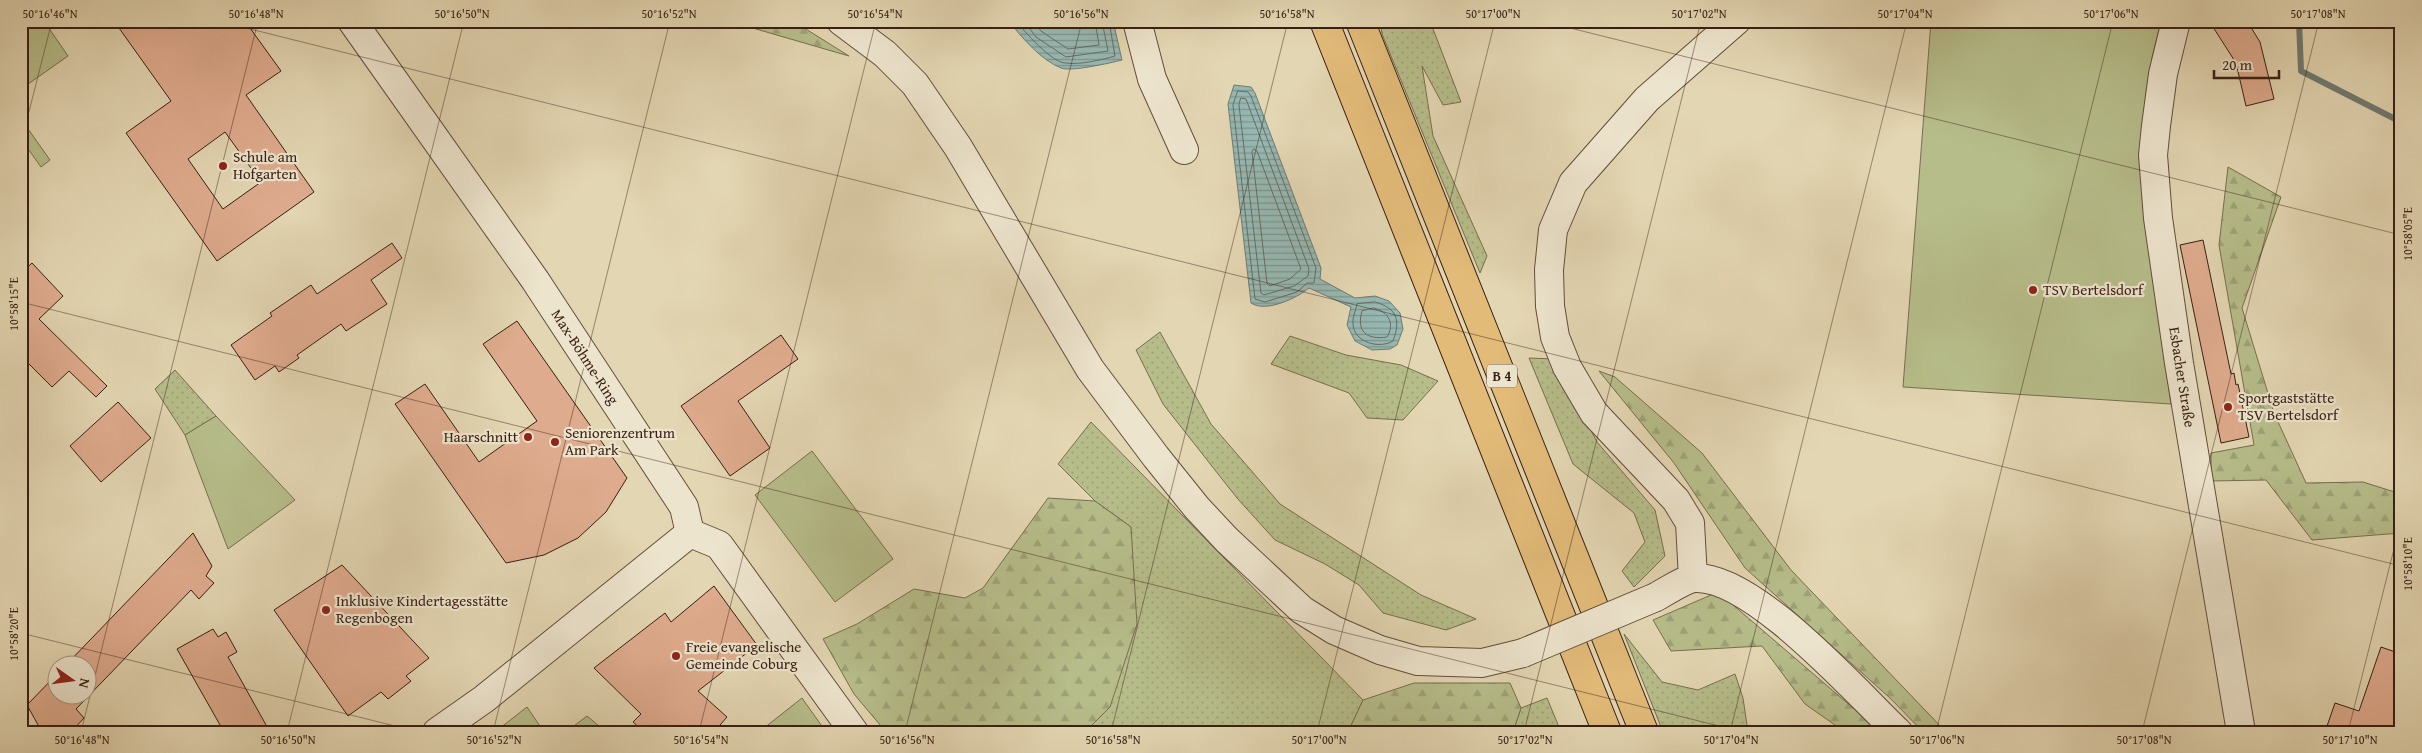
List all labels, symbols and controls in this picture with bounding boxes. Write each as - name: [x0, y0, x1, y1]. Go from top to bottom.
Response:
- text: 50°16'46"N: [22, 5, 78, 22]
- text: 50°16'48"N: [228, 5, 284, 22]
- text: 50°16'50"N: [434, 5, 490, 22]
- text: 50°16'52"N: [641, 5, 697, 22]
- text: 50°16'54"N: [847, 5, 903, 22]
- text: 50°16'56"N: [1053, 5, 1109, 22]
- text: 50°16'58"N: [1259, 5, 1315, 22]
- text: 50°17'00"N: [1465, 5, 1521, 22]
- text: 50°17'02"N: [1671, 5, 1727, 22]
- text: 50°17'04"N: [1877, 5, 1933, 22]
- text: 50°17'06"N: [2083, 5, 2139, 22]
- text: 50°17'08"N: [2290, 5, 2346, 22]
- scale bar: [2214, 48, 2280, 80]
- text: 20 m: [2222, 54, 2253, 75]
- place label: Schule am Hofgarten: [233, 146, 298, 184]
- marker: Schule am Hofgarten: [217, 160, 229, 172]
- text: 10°58'05"E: [2399, 207, 2416, 261]
- text: 10°58'15"E: [5, 277, 22, 331]
- place label: TSV Bertelsdorf: [2043, 279, 2145, 300]
- marker: TSV Bertelsdorf: [2027, 284, 2039, 296]
- street label: Max-Böhme-Ring: [547, 305, 624, 409]
- street label: Esbacher Straße: [2164, 325, 2201, 429]
- road number: B 4: [1487, 364, 1517, 388]
- place label: Sportgaststätte TSV Bertelsdorf: [2238, 387, 2340, 425]
- marker: Sportgaststätte TSV Bertelsdorf: [2222, 401, 2234, 413]
- place label: Seniorenzentrum Am Park: [565, 422, 676, 460]
- place label: Haarschnitt: [444, 426, 519, 447]
- marker: Haarschnitt: [522, 431, 534, 443]
- marker: Seniorenzentrum Am Park: [549, 436, 561, 448]
- text: 10°58'10"E: [2399, 537, 2416, 591]
- place label: Inklusive Kindertagesstätte Regenbogen: [336, 590, 508, 628]
- marker: Inklusive Kindertagesstätte Regenbogen: [320, 604, 332, 616]
- text: 10°58'20"E: [5, 607, 22, 661]
- place label: Freie evangelische Gemeinde Coburg: [686, 636, 801, 674]
- marker: Freie evangelische Gemeinde Coburg: [670, 650, 682, 662]
- north arrow: [48, 656, 98, 706]
- text: N: [74, 676, 95, 691]
- text: 50°16'48"N: [54, 731, 110, 748]
- text: 50°16'50"N: [260, 731, 316, 748]
- text: 50°16'52"N: [466, 731, 522, 748]
- text: 50°16'54"N: [673, 731, 729, 748]
- text: 50°16'56"N: [879, 731, 935, 748]
- text: 50°16'58"N: [1085, 731, 1141, 748]
- text: 50°17'00"N: [1291, 731, 1347, 748]
- text: 50°17'02"N: [1497, 731, 1553, 748]
- text: 50°17'04"N: [1703, 731, 1759, 748]
- text: 50°17'06"N: [1909, 731, 1965, 748]
- text: 50°17'08"N: [2116, 731, 2172, 748]
- text: 50°17'10"N: [2322, 731, 2378, 748]

